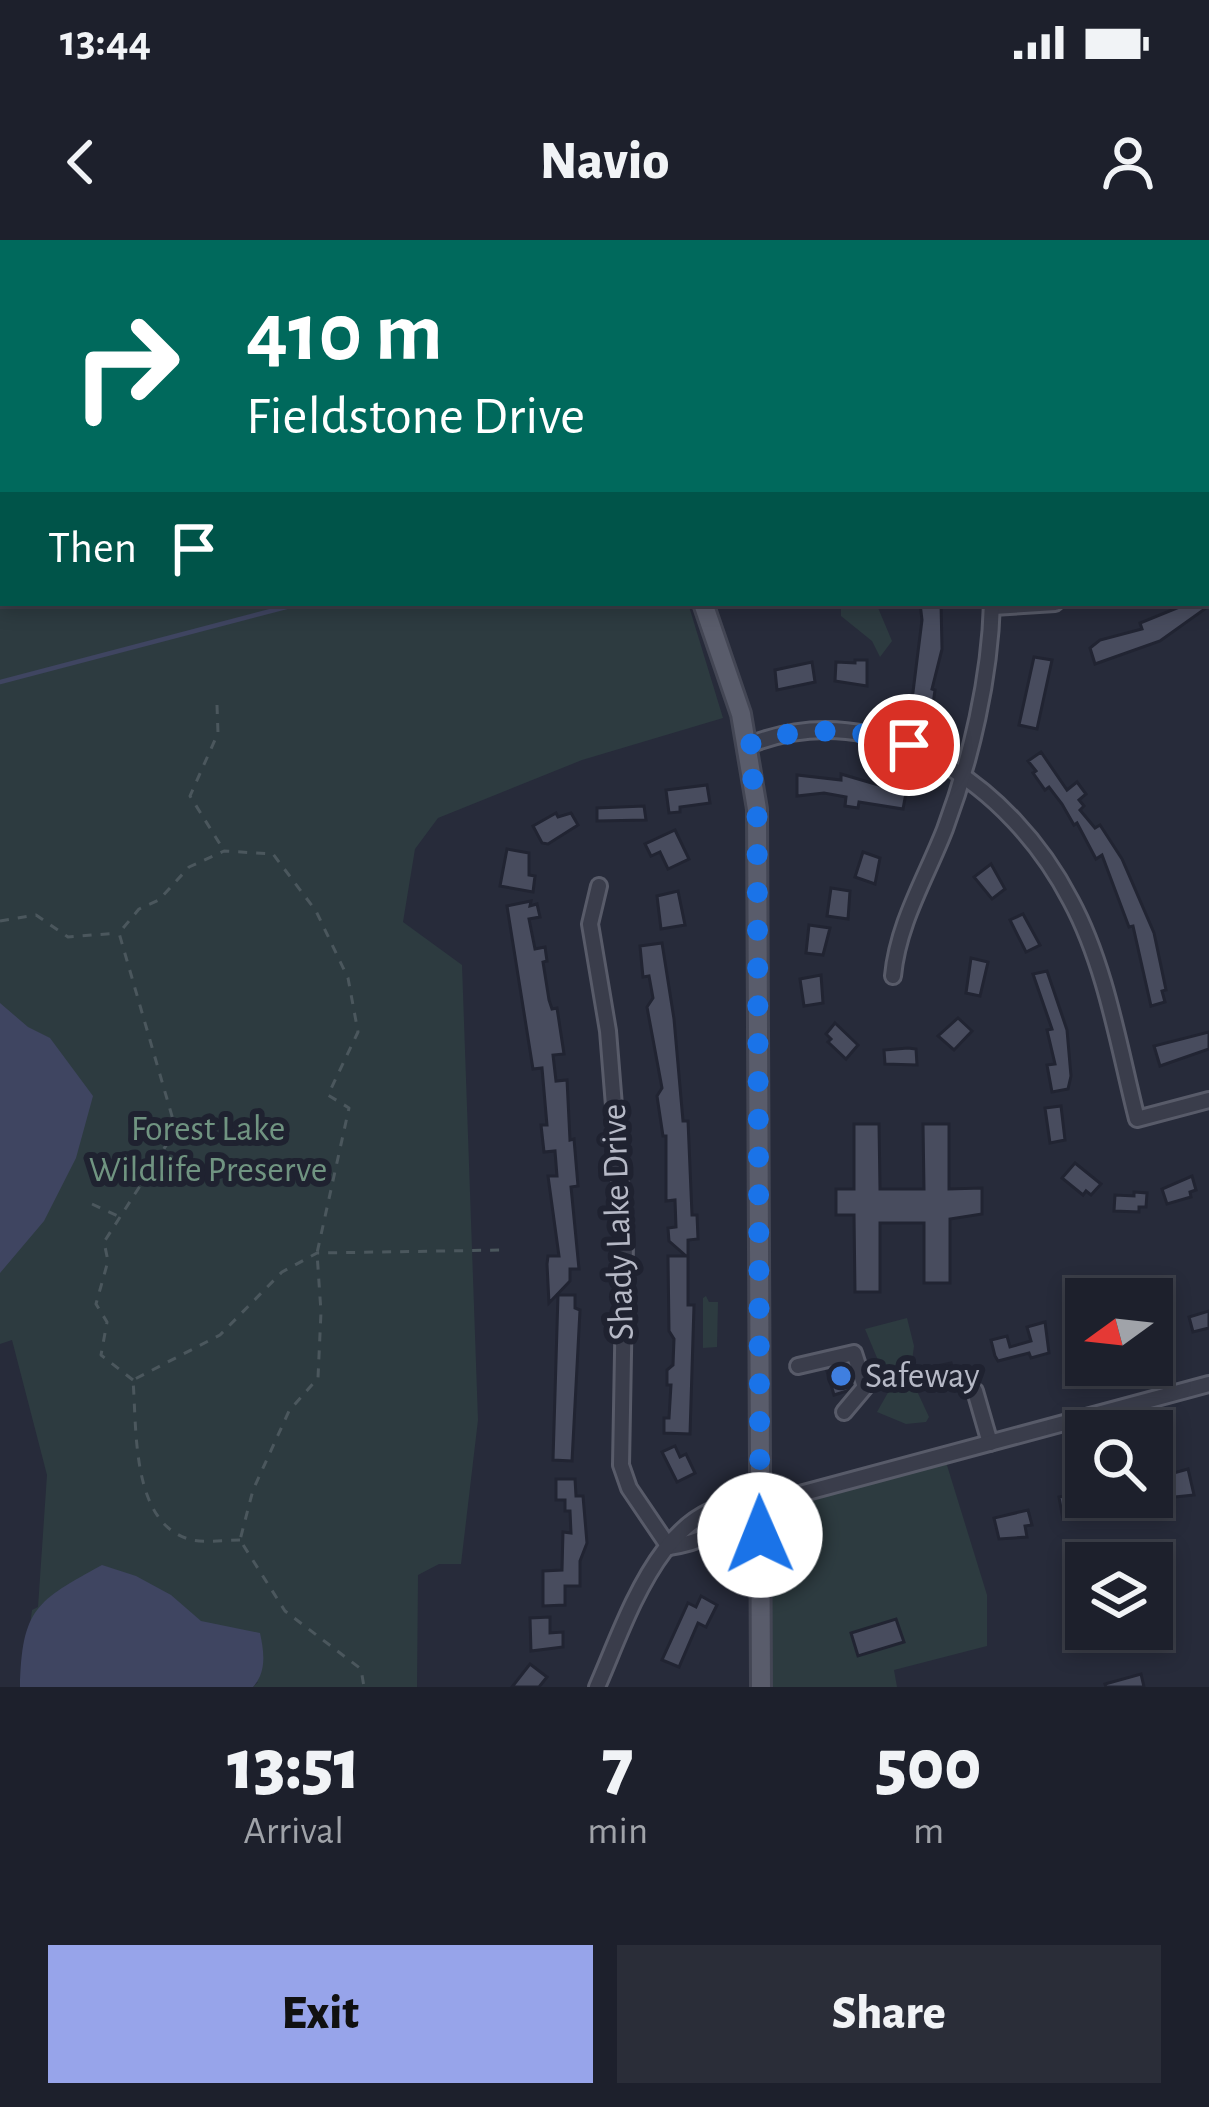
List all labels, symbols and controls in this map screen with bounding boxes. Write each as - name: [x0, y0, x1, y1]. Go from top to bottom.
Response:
- text: 13:44: [60, 19, 151, 64]
- icon: back: [48, 129, 114, 195]
- icon: person: [1095, 129, 1161, 195]
- text: Navio: [540, 135, 669, 189]
- icon: right: [48, 288, 204, 444]
- text: 410 m: [246, 292, 443, 376]
- text: Fieldstone Drive: [246, 390, 585, 444]
- icon: arrive: [161, 516, 227, 582]
- text: Then: [48, 526, 137, 571]
- pin: [858, 694, 960, 796]
- icon: arrive: [876, 712, 942, 778]
- street label: Shady Lake Drive: [596, 1103, 640, 1341]
- park label: Forest Lake Wildlife Preserve: [89, 1111, 327, 1188]
- north arrow: [1065, 1278, 1173, 1386]
- map controls: [1065, 1278, 1173, 1650]
- place label: Safeway: [865, 1358, 980, 1394]
- marker: Safeway: [828, 1363, 854, 1389]
- button: search: [1065, 1410, 1173, 1518]
- position arrow: [697, 1472, 823, 1598]
- button: layers: [1065, 1542, 1173, 1650]
- text: 13:51: [227, 1730, 360, 1802]
- text: 7: [602, 1730, 634, 1802]
- text: 500: [875, 1730, 982, 1802]
- text: Arrival: [244, 1812, 344, 1851]
- text: min: [587, 1812, 648, 1851]
- text: m: [913, 1812, 944, 1851]
- button: Exit: [48, 1945, 593, 2083]
- button: Share: [617, 1945, 1161, 2083]

